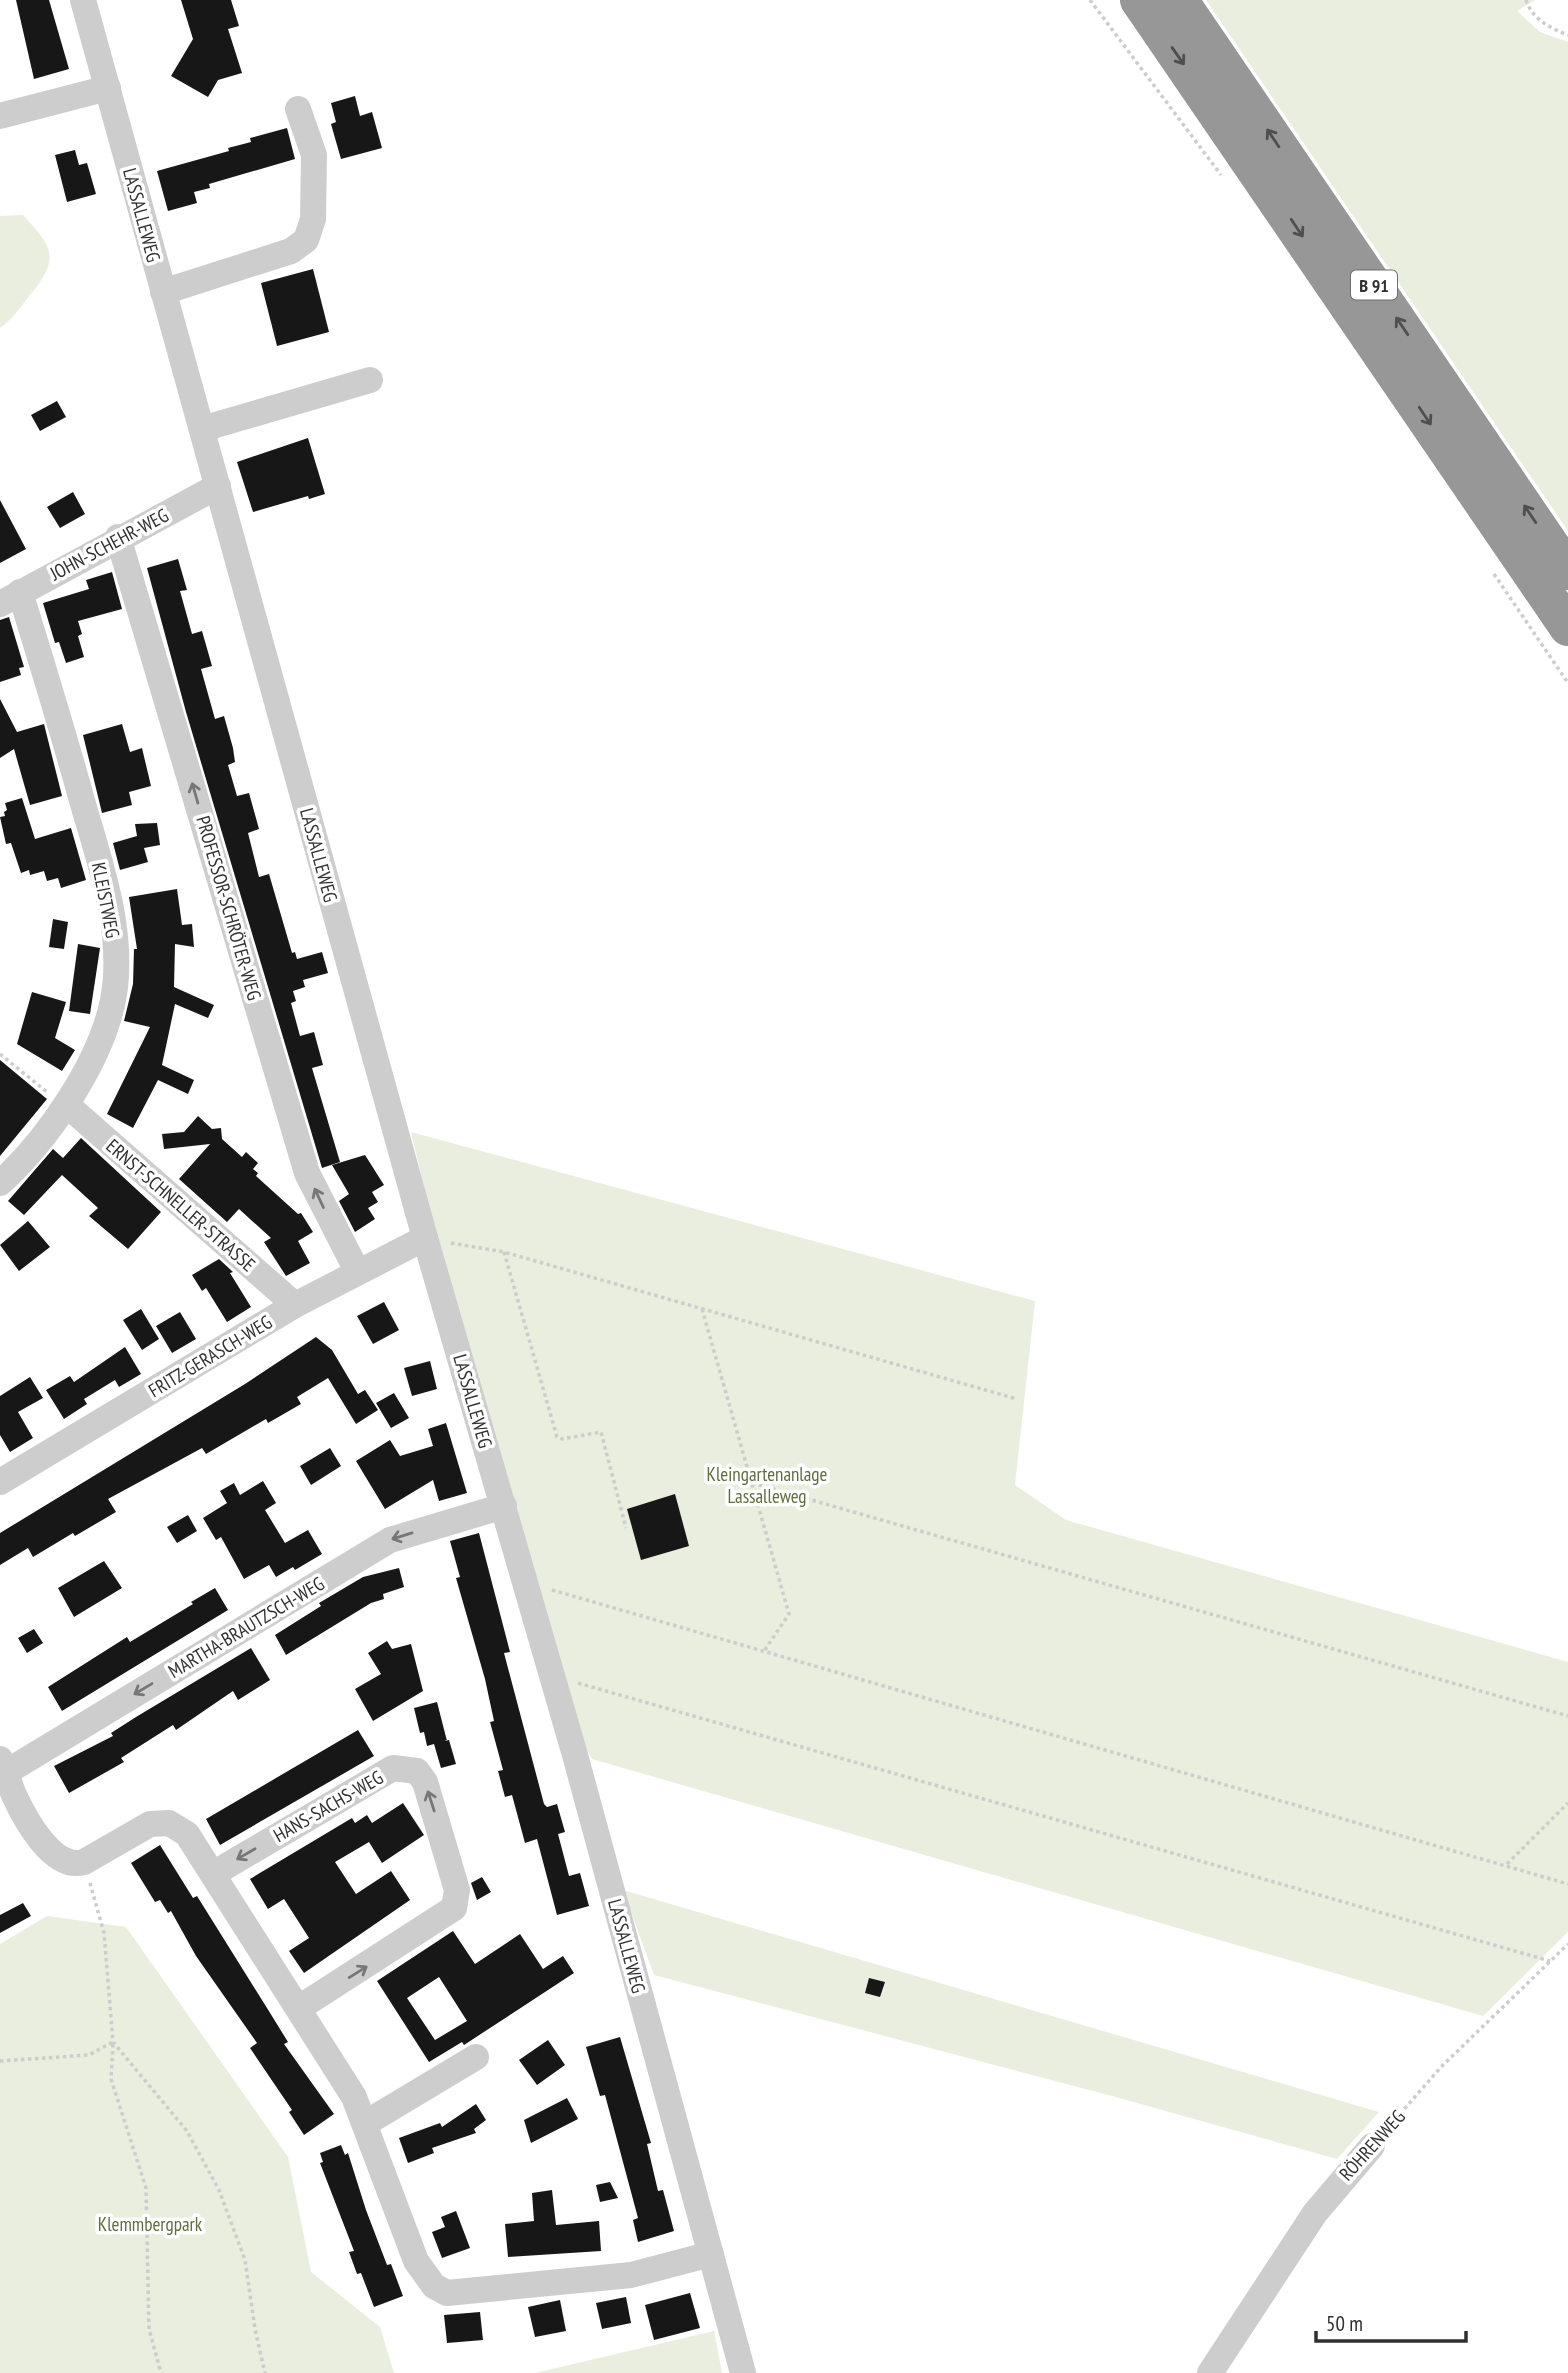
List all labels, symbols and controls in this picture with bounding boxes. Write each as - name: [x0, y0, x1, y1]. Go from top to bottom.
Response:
- one-way arrow: [1171, 46, 1185, 65]
- one-way arrow: [1266, 129, 1281, 148]
- street label: LASSALLEWEG: [118, 165, 166, 265]
- one-way arrow: [1290, 218, 1304, 237]
- road number: B 91: [1351, 270, 1397, 300]
- one-way arrow: [1394, 317, 1409, 336]
- one-way arrow: [1418, 406, 1432, 425]
- street label: JOHN-SCHEHR-WEG: [45, 503, 172, 586]
- one-way arrow: [1522, 505, 1537, 524]
- one-way arrow: [188, 782, 201, 804]
- street label: LASSALLEWEG: [295, 805, 343, 905]
- street label: PROFESSOR-SCHRÖTER-WEG: [191, 813, 267, 1003]
- street label: KLEISTWEG: [87, 860, 125, 940]
- street label: ERNST-SCHNELLER-STRASSE: [102, 1134, 260, 1276]
- one-way arrow: [312, 1188, 325, 1209]
- street label: FRITZ-GERASCH-WEG: [144, 1310, 276, 1402]
- street label: LASSALLEWEG: [448, 1351, 498, 1451]
- park label: Kleingartenanlage Lassalleweg: [707, 1462, 828, 1508]
- one-way arrow: [391, 1531, 413, 1544]
- street label: MARTHA-BRAUTZSCH-WEG: [164, 1571, 328, 1683]
- one-way arrow: [134, 1682, 154, 1696]
- street label: HANS-SACHS-WEG: [269, 1765, 387, 1847]
- one-way arrow: [424, 1790, 436, 1812]
- one-way arrow: [236, 1848, 256, 1862]
- street label: LASSALLEWEG: [603, 1896, 651, 1996]
- one-way arrow: [347, 1965, 367, 1979]
- street label: RÖHRENWEG: [1334, 2105, 1410, 2185]
- park label: Klemmbergpark: [98, 2212, 203, 2236]
- scale bar: [1316, 2300, 1466, 2344]
- text: 50 m: [1326, 2310, 1363, 2337]

